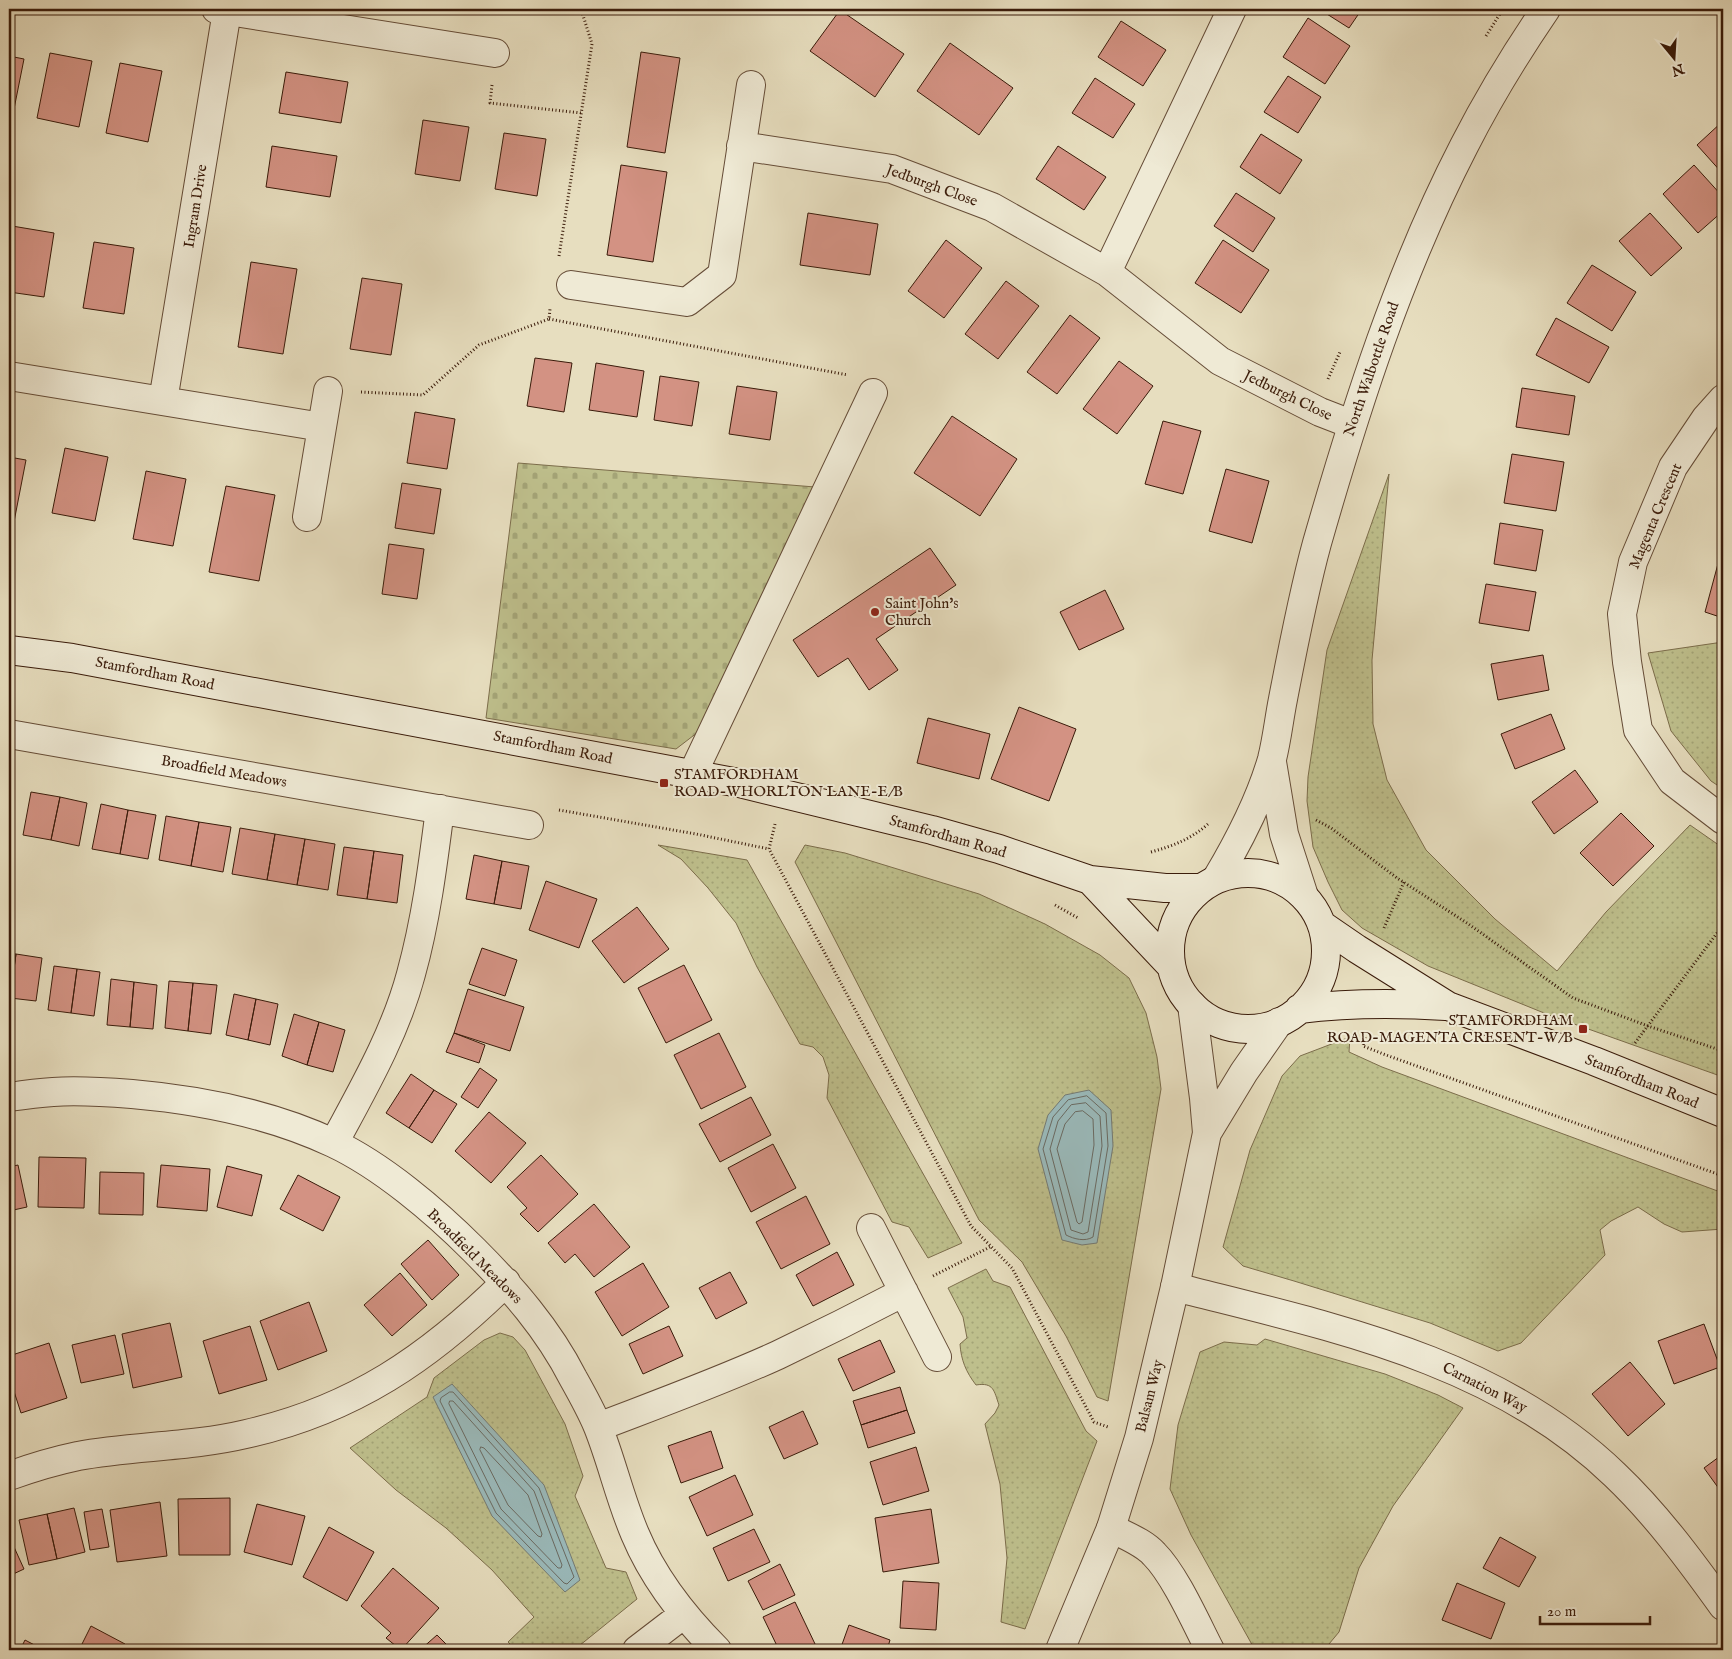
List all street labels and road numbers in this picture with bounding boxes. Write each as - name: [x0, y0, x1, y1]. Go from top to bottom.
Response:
- street label: Jedburgh Close: [881, 159, 980, 211]
- street label: Ingram Drive: [180, 163, 211, 249]
- street label: North Walbottle Road: [1340, 298, 1404, 439]
- street label: Jedburgh Close: [1239, 365, 1335, 425]
- street label: Magenta Crescent: [1625, 460, 1686, 572]
- street label: Stamfordham Road: [94, 653, 217, 695]
- street label: Stamfordham Road: [492, 727, 615, 769]
- street label: Broadfield Meadows: [160, 751, 288, 792]
- street label: Stamfordham Road: [887, 811, 1010, 863]
- street label: Stamfordham Road: [1582, 1050, 1702, 1113]
- street label: Broadfield Meadows: [423, 1205, 526, 1308]
- street label: Balsam Way: [1131, 1357, 1168, 1434]
- street label: Carnation Way: [1439, 1358, 1531, 1417]

